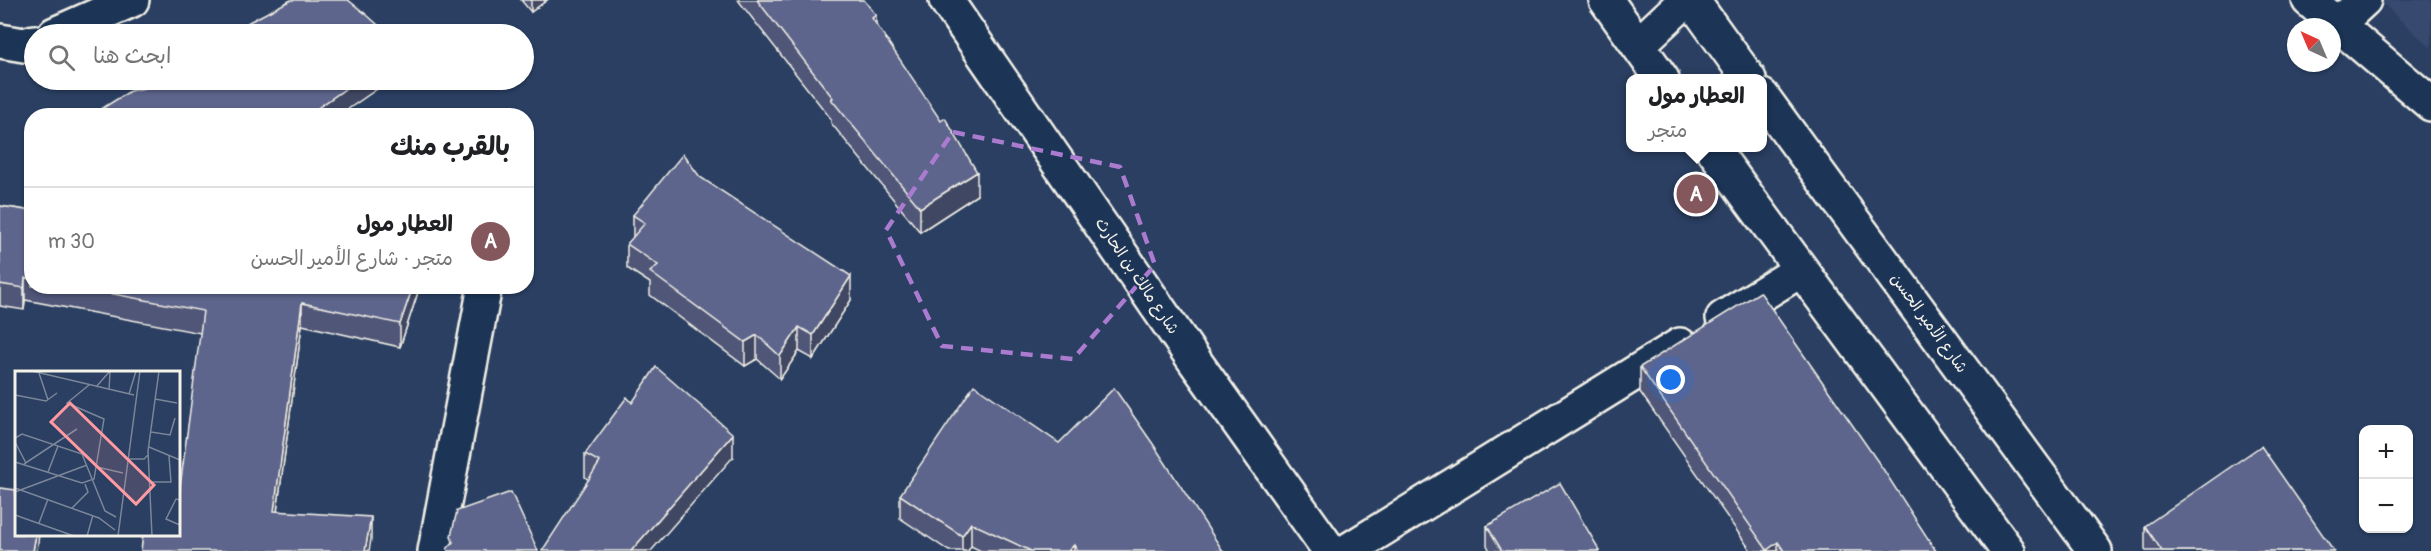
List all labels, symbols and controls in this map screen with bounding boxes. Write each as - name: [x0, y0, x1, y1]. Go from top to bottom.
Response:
- north arrow: [2287, 18, 2341, 72]
- search box: [24, 24, 534, 90]
- icon: search: [45, 41, 78, 74]
- text: ابحث هنا: [93, 42, 171, 70]
- popup: [1626, 74, 1767, 152]
- text: العطار مول: [1648, 82, 1745, 110]
- text: متجر: [1648, 118, 1687, 143]
- text: بالقرب منك: [390, 131, 510, 163]
- pin: A: [1676, 172, 1716, 216]
- text: العطار مول: [356, 210, 453, 238]
- street label: شارع مالك بن الحارث: [1090, 214, 1183, 339]
- text: 30 m: [48, 229, 95, 254]
- text: A: [484, 229, 497, 254]
- text: متجر · شارع الأمير الحسن: [251, 246, 453, 271]
- street label: شارع الأمير الحسن: [1885, 269, 1973, 377]
- your location: [1656, 365, 1685, 394]
- inset map: [15, 371, 180, 536]
- map controls: [2359, 425, 2413, 533]
- button: +: [2359, 425, 2413, 479]
- button: −: [2359, 479, 2413, 533]

